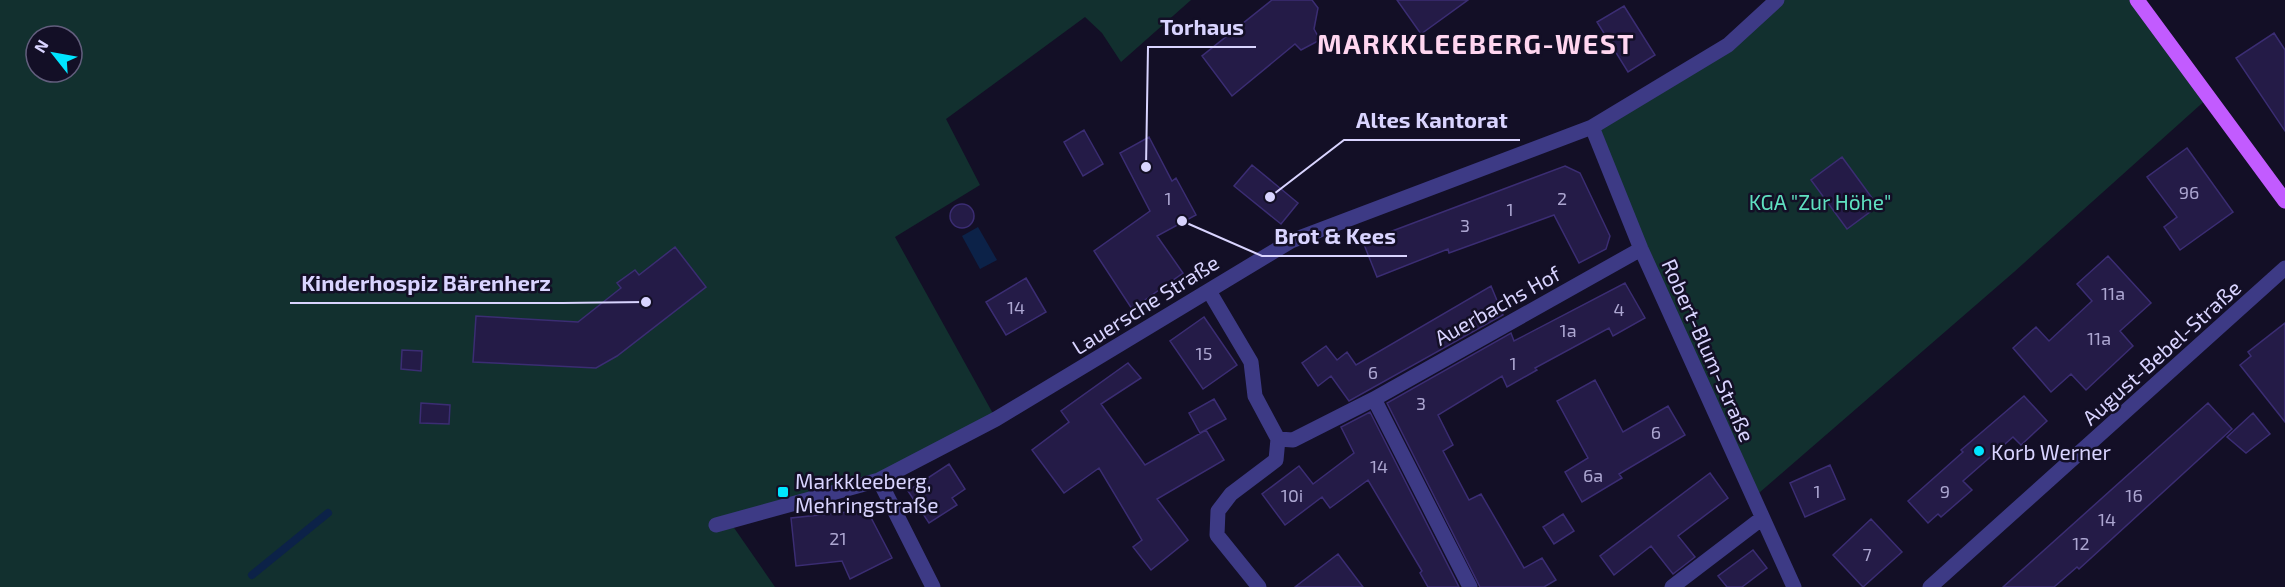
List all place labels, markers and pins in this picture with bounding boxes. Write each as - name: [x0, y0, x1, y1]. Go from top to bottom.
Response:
- callout: Torhaus: [1148, 7, 1256, 47]
- callout: Altes Kantorat: [1344, 100, 1520, 140]
- callout: Brot & Kees: [1262, 216, 1407, 256]
- callout: Kinderhospiz Bärenherz: [290, 263, 563, 303]
- place label: Korb Werner: [1991, 439, 2112, 464]
- marker: Korb Werner: [1972, 444, 1986, 458]
- place label: Markkleeberg, Mehringstraße: [795, 468, 939, 517]
- marker: Markkleeberg, Mehringstraße: [776, 485, 790, 499]

